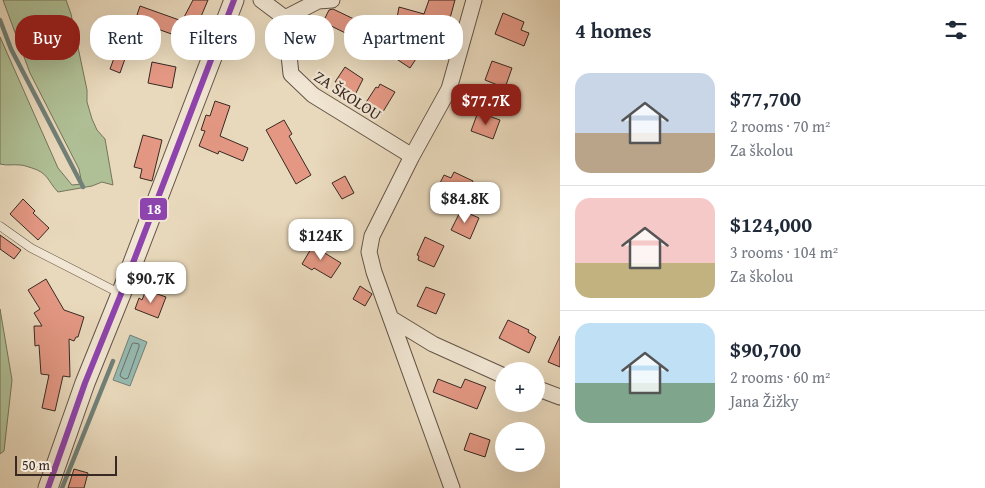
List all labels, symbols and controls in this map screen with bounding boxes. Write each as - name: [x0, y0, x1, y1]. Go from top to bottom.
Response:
- chip: Buy: [15, 15, 80, 60]
- chip: Rent: [90, 15, 161, 60]
- chip: Filters: [171, 15, 255, 60]
- chip: New: [265, 15, 334, 60]
- chip: Apartment: [344, 15, 463, 60]
- text: 4 homes: [575, 15, 651, 46]
- icon: filters: [942, 16, 970, 44]
- street label: ZA ŠKOLOU: [309, 64, 387, 126]
- text: $77,700: [730, 83, 801, 114]
- pin: $77.7K: [445, 84, 527, 126]
- text: $77.7K: [462, 88, 510, 112]
- icon: home: [615, 93, 675, 153]
- text: 2 rooms · 70 m²: [730, 114, 830, 138]
- text: Za školou: [730, 138, 793, 162]
- pin: $84.8K: [424, 182, 506, 224]
- text: $84.8K: [441, 186, 489, 210]
- line badge: 18: [139, 197, 168, 221]
- text: 18: [147, 199, 161, 219]
- text: $124,000: [730, 209, 812, 240]
- pin: $124K: [286, 218, 356, 261]
- icon: home: [615, 218, 675, 278]
- text: $124K: [299, 223, 343, 247]
- text: 3 rooms · 104 m²: [730, 240, 838, 264]
- pin: $90.7K: [110, 262, 192, 304]
- text: Za školou: [730, 264, 793, 288]
- text: $90.7K: [127, 266, 175, 290]
- text: $90,700: [730, 334, 801, 365]
- icon: home: [615, 343, 675, 403]
- map controls: [495, 362, 545, 472]
- button: +: [495, 362, 545, 412]
- text: 2 rooms · 60 m²: [730, 365, 830, 389]
- text: Jana Žižky: [730, 389, 799, 413]
- button: −: [495, 422, 545, 472]
- scale bar: [15, 453, 118, 476]
- text: 50 m: [22, 455, 50, 475]

